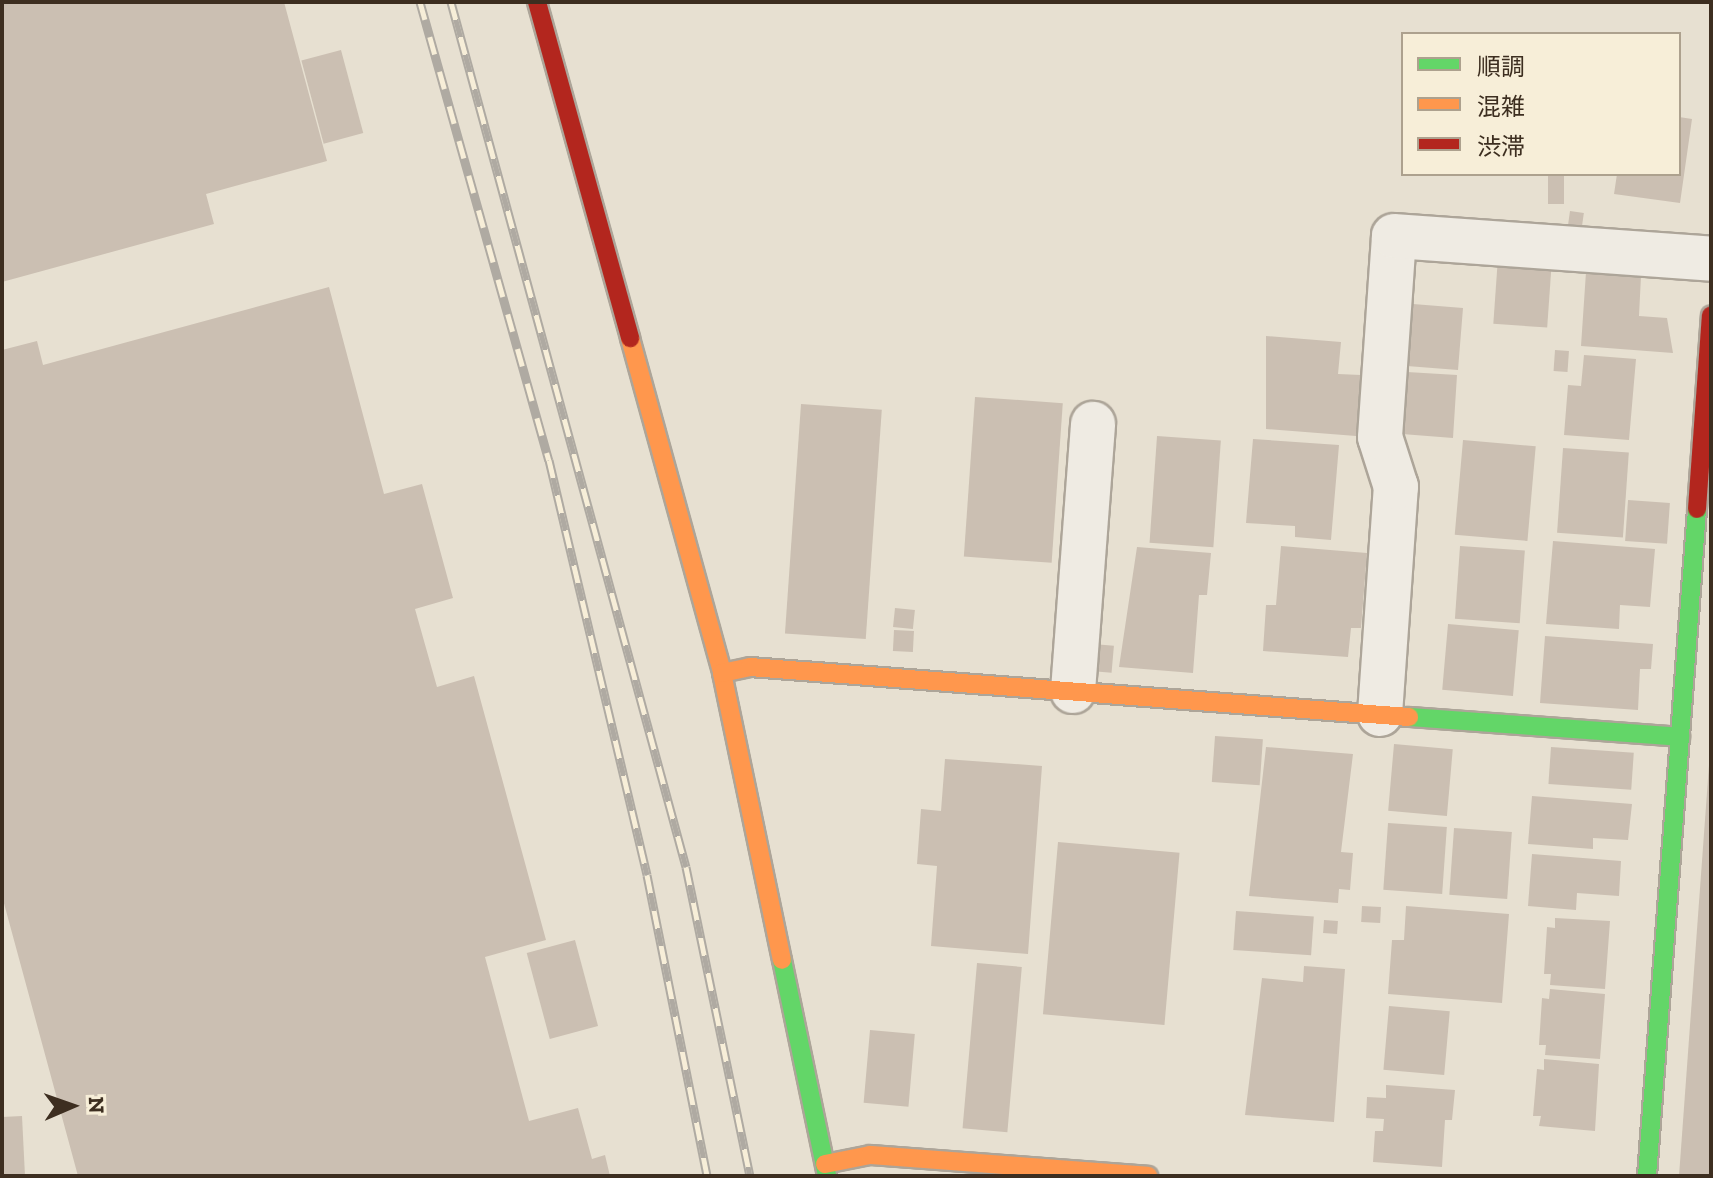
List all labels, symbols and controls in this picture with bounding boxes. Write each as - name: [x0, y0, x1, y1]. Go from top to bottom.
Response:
- legend: [1401, 32, 1681, 176]
- text: 順調: [1477, 52, 1525, 81]
- text: 混雑: [1477, 92, 1525, 121]
- text: 渋滞: [1477, 132, 1525, 161]
- north arrow: [32, 1066, 112, 1146]
- text: N: [83, 1096, 110, 1114]

